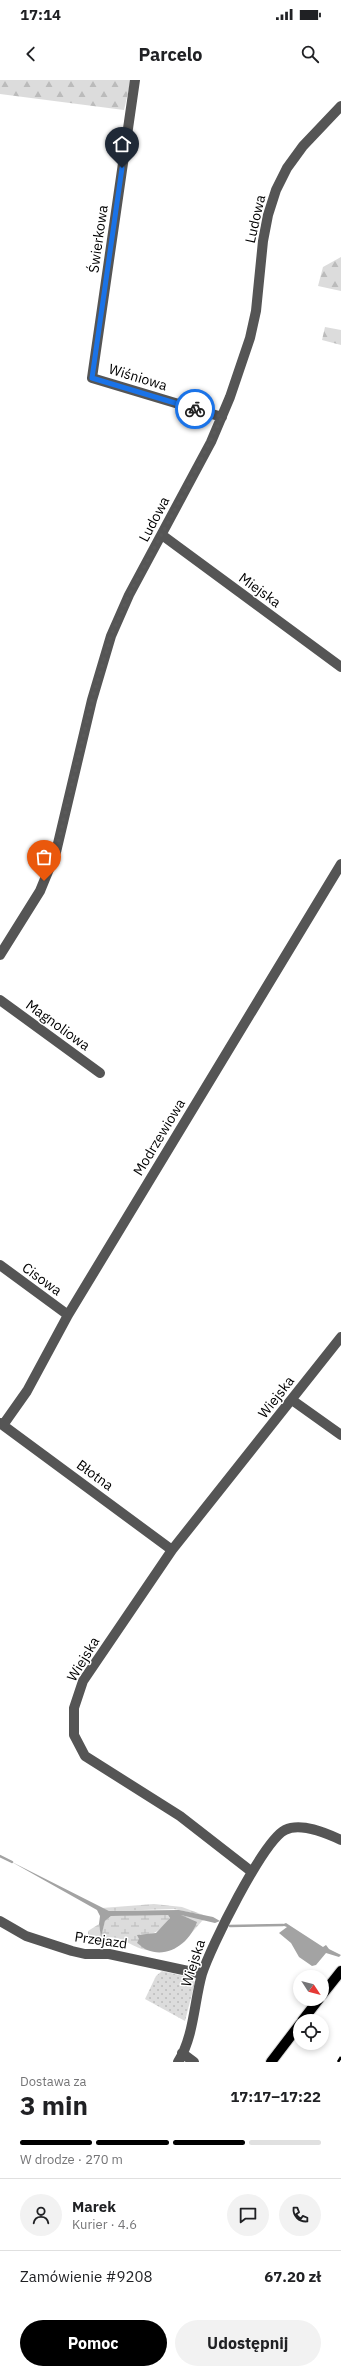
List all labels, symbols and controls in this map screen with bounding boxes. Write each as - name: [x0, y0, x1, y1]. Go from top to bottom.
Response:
- text: 17:14: [20, 5, 61, 24]
- icon: back: [20, 43, 42, 65]
- text: Parcelo: [139, 43, 202, 66]
- icon: search: [299, 43, 321, 65]
- pin: [105, 127, 139, 168]
- icon: home: [111, 133, 133, 155]
- street label: Ludowa: [241, 193, 269, 245]
- street label: Świerkowa: [83, 203, 112, 274]
- street label: Wiśniowa: [107, 360, 170, 395]
- courier: [175, 389, 215, 429]
- icon: bike: [184, 398, 206, 420]
- street label: Ludowa: [135, 493, 174, 545]
- street label: Miejska: [235, 569, 285, 612]
- pin: [27, 840, 61, 881]
- icon: bag: [33, 846, 55, 868]
- street label: Magnoliowa: [22, 996, 94, 1055]
- street label: Modrzewiowa: [129, 1095, 189, 1179]
- street label: Cisowa: [19, 1259, 66, 1300]
- street label: Wiejska: [254, 1372, 298, 1422]
- street label: Błotna: [73, 1456, 117, 1495]
- street label: Wiejska: [63, 1633, 104, 1685]
- street label: Przejazd: [74, 1927, 128, 1953]
- street label: Wiejska: [177, 1937, 209, 1989]
- north arrow: [293, 1970, 329, 2006]
- map controls: [293, 1970, 329, 2050]
- button: locate: [293, 2014, 329, 2050]
- text: Dostawa za: [20, 2073, 87, 2090]
- text: 17:17–17:22: [230, 2087, 321, 2106]
- text: 3 min: [20, 2088, 88, 2122]
- text: W drodze · 270 m: [20, 2151, 123, 2168]
- button: person: [20, 2194, 62, 2236]
- button: chat: [227, 2194, 269, 2236]
- button: phone: [279, 2194, 321, 2236]
- text: Marek: [72, 2197, 116, 2216]
- text: Kurier · 4.6: [72, 2216, 137, 2233]
- text: Zamówienie #9208: [20, 2267, 152, 2286]
- text: 67.20 zł: [264, 2267, 321, 2286]
- button: Pomoc: [20, 2320, 167, 2366]
- button: Udostępnij: [175, 2320, 321, 2366]

